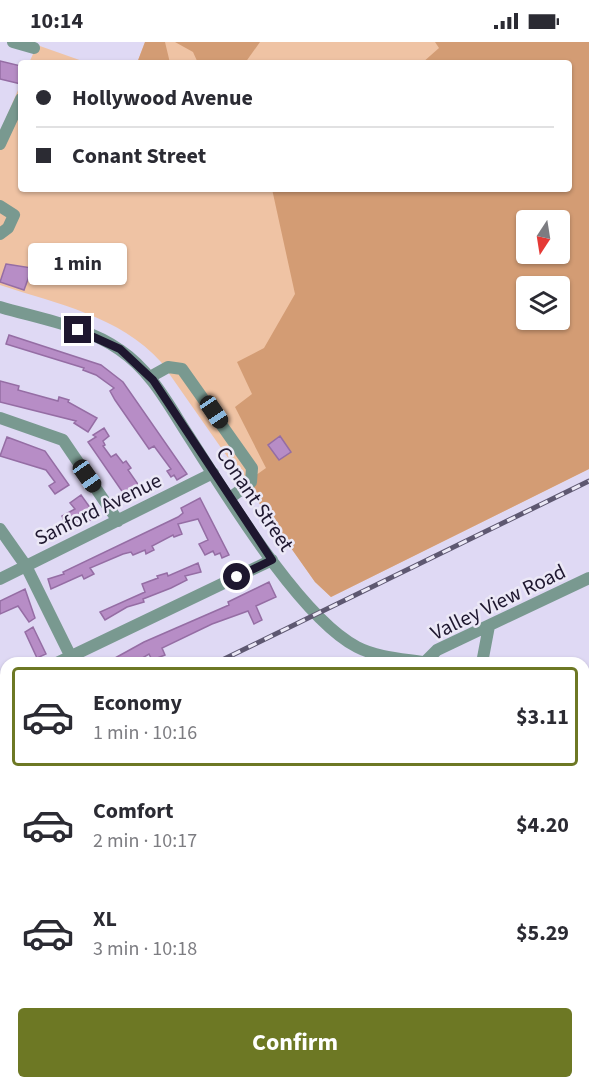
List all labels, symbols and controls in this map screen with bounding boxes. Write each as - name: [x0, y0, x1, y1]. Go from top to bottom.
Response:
- text: 10:14: [30, 5, 83, 37]
- text: Hollywood Avenue: [72, 82, 253, 114]
- text: Conant Street: [72, 140, 206, 172]
- north arrow: [516, 210, 570, 264]
- map controls: [516, 210, 570, 330]
- callout: 1 min: [28, 243, 128, 285]
- text: 1 min: [53, 250, 102, 278]
- button: layers: [516, 276, 570, 330]
- route end: [64, 316, 91, 343]
- car: [196, 392, 232, 432]
- street label: Conant Street: [209, 441, 301, 557]
- car: [69, 456, 105, 496]
- street label: Sanford Avenue: [29, 465, 167, 553]
- street label: Valley View Road: [425, 556, 571, 648]
- route start: [223, 563, 250, 590]
- text: Economy: [93, 687, 182, 719]
- icon: car: [21, 690, 75, 744]
- text: $3.11: [516, 701, 569, 733]
- text: 1 min · 10:16: [93, 719, 197, 747]
- text: Comfort: [93, 795, 174, 827]
- icon: car: [21, 798, 75, 852]
- text: $4.20: [516, 809, 569, 841]
- text: 2 min · 10:17: [93, 827, 197, 855]
- text: XL: [93, 903, 117, 935]
- icon: car: [21, 906, 75, 960]
- text: $5.29: [516, 917, 569, 949]
- text: 3 min · 10:18: [93, 935, 197, 963]
- button: Confirm: [18, 1008, 572, 1077]

